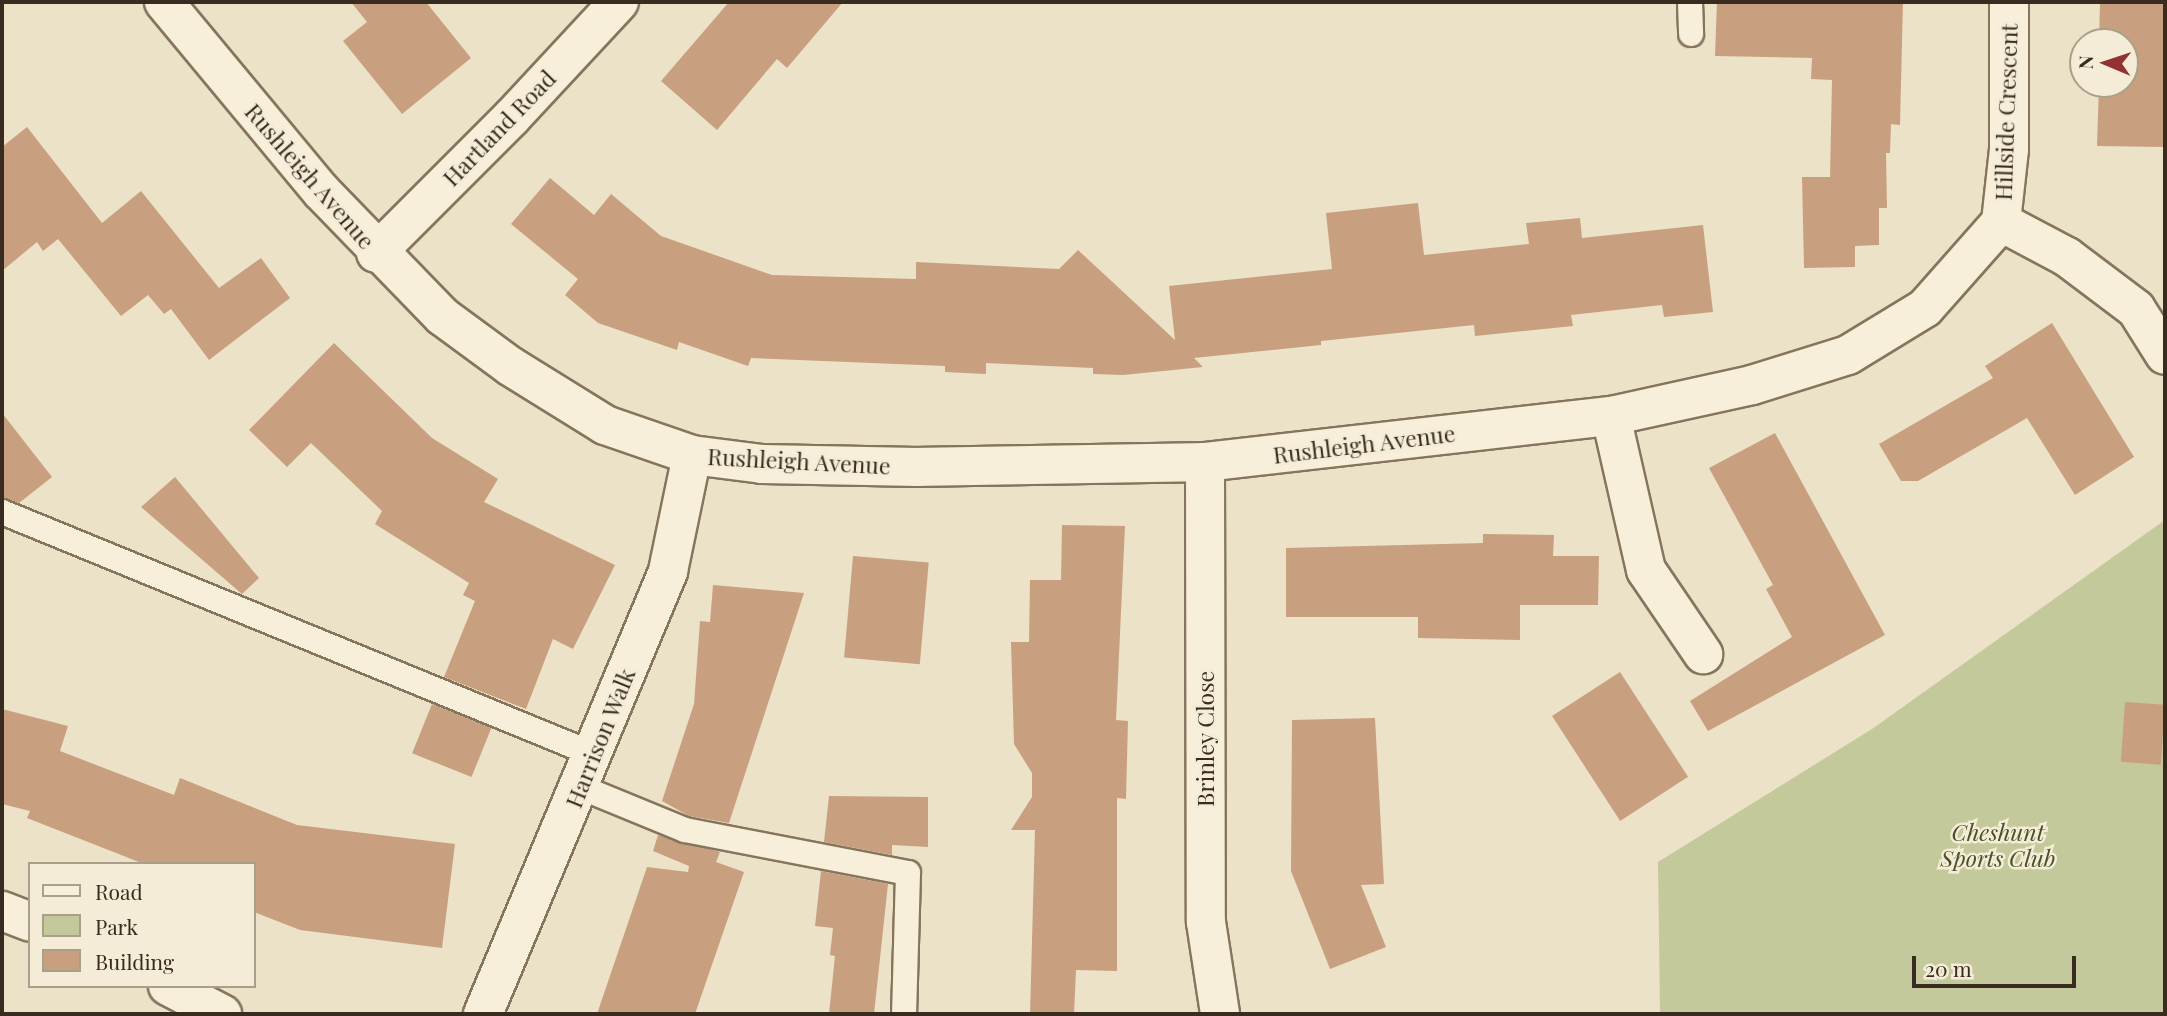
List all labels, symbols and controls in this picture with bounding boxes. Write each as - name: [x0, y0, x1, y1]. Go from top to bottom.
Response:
- street label: Hillside Crescent: [1989, 23, 2023, 201]
- north arrow: [2069, 28, 2139, 98]
- text: N: [2072, 55, 2098, 70]
- street label: Hartland Road: [437, 64, 561, 192]
- street label: Rushleigh Avenue: [239, 97, 381, 255]
- street label: Rushleigh Avenue: [1271, 419, 1457, 469]
- street label: Rushleigh Avenue: [706, 442, 892, 480]
- street label: Harrison Walk: [559, 664, 641, 812]
- street label: Brinley Close: [1191, 671, 1219, 807]
- park label: Cheshunt Sports Club: [1941, 818, 2055, 872]
- legend: [28, 862, 256, 988]
- text: Road: [95, 877, 143, 905]
- text: Park: [95, 912, 138, 940]
- scale bar: [1915, 942, 2080, 986]
- text: Building: [95, 947, 174, 975]
- text: 20 m: [1925, 954, 1972, 982]

